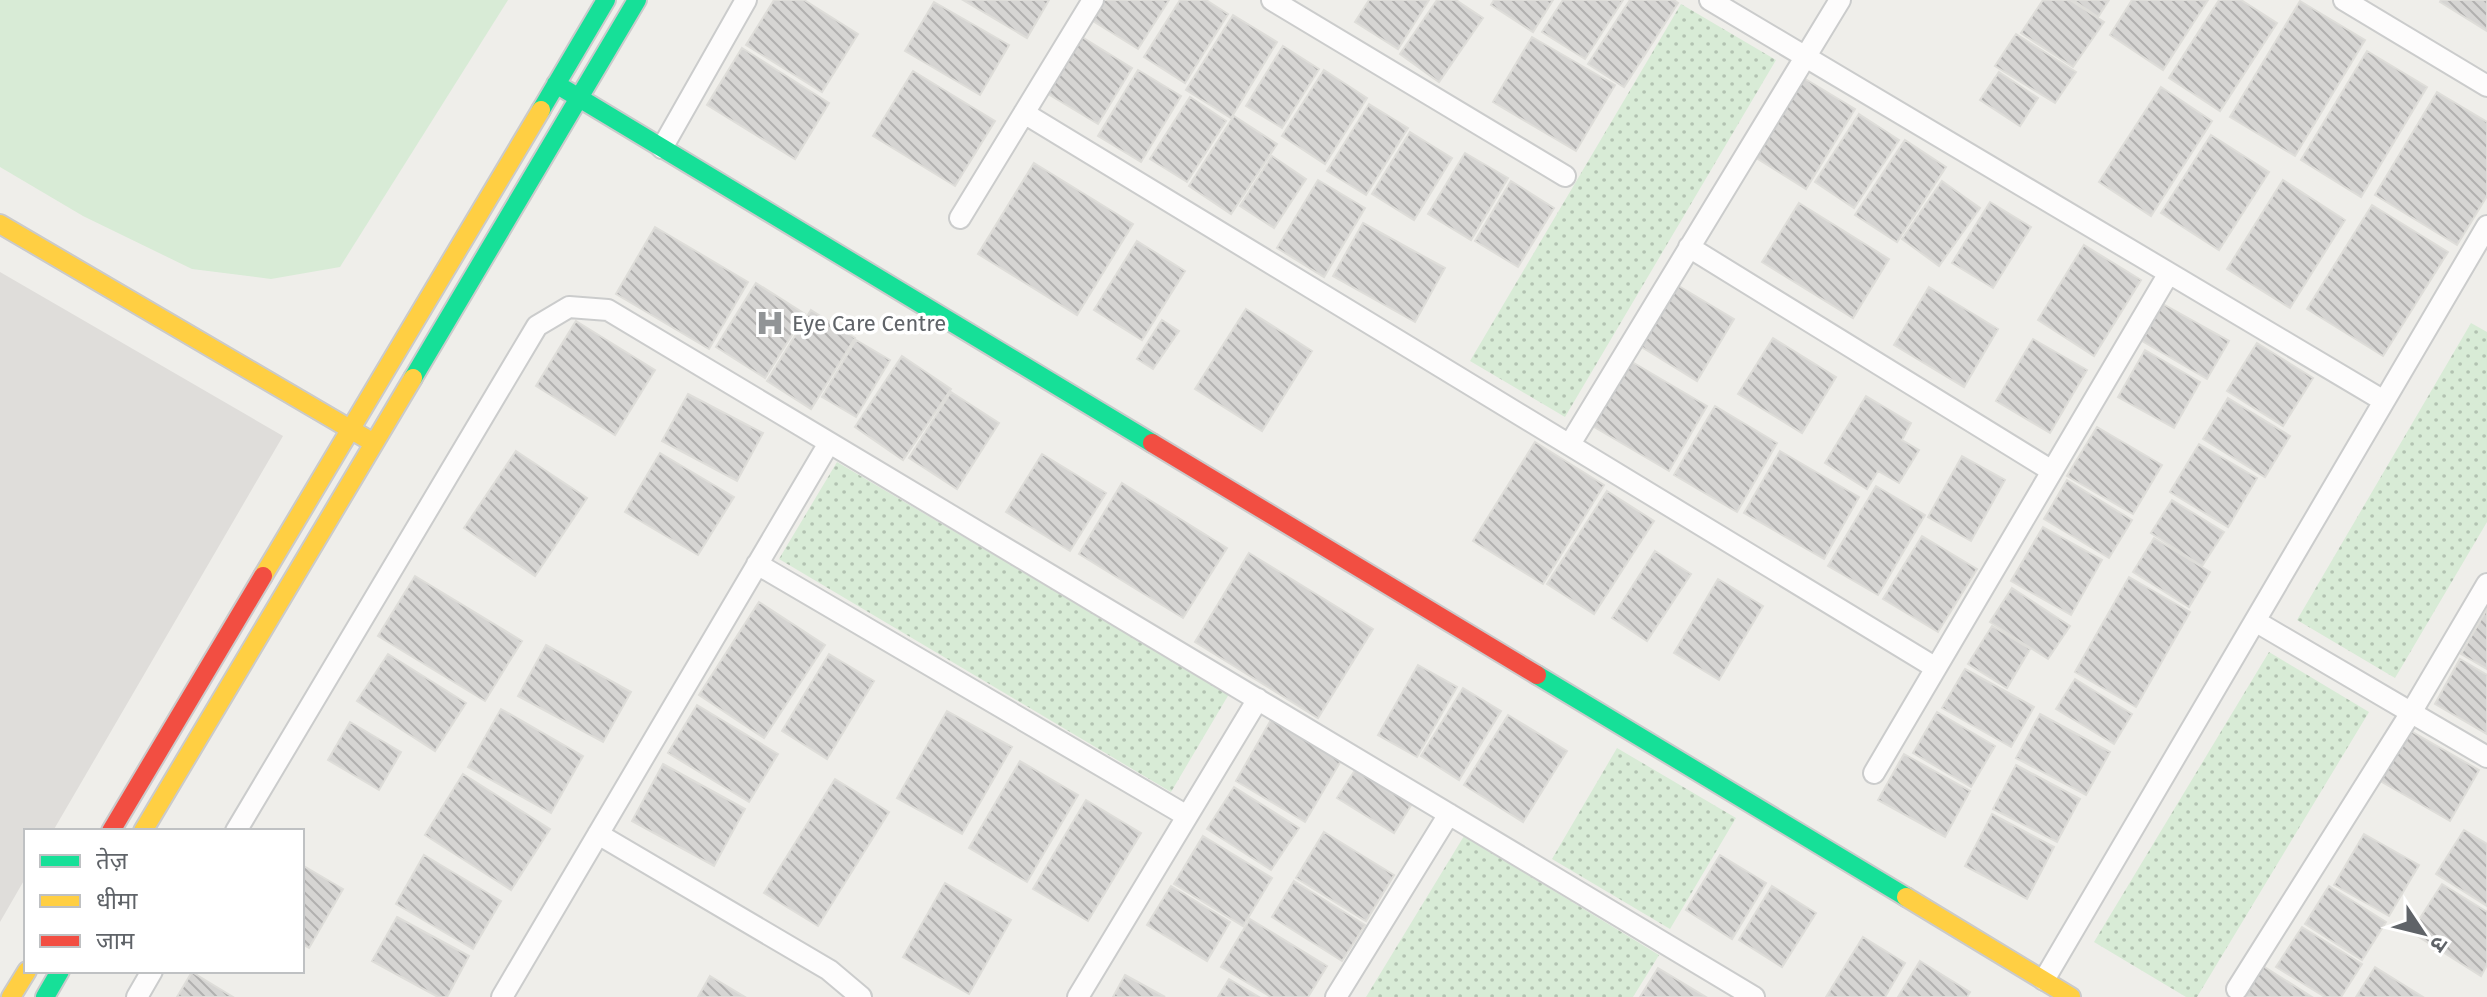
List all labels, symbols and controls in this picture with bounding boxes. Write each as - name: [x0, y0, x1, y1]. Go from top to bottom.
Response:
- hospital icon: Eye Care Centre: [755, 308, 785, 338]
- place label: Eye Care Centre: [792, 310, 946, 337]
- legend: [24, 829, 304, 973]
- text: तेज़: [96, 847, 129, 875]
- text: धीमा: [96, 887, 138, 915]
- north arrow: [2383, 893, 2463, 973]
- text: जाम: [96, 927, 135, 955]
- text: उ: [2424, 931, 2454, 958]

